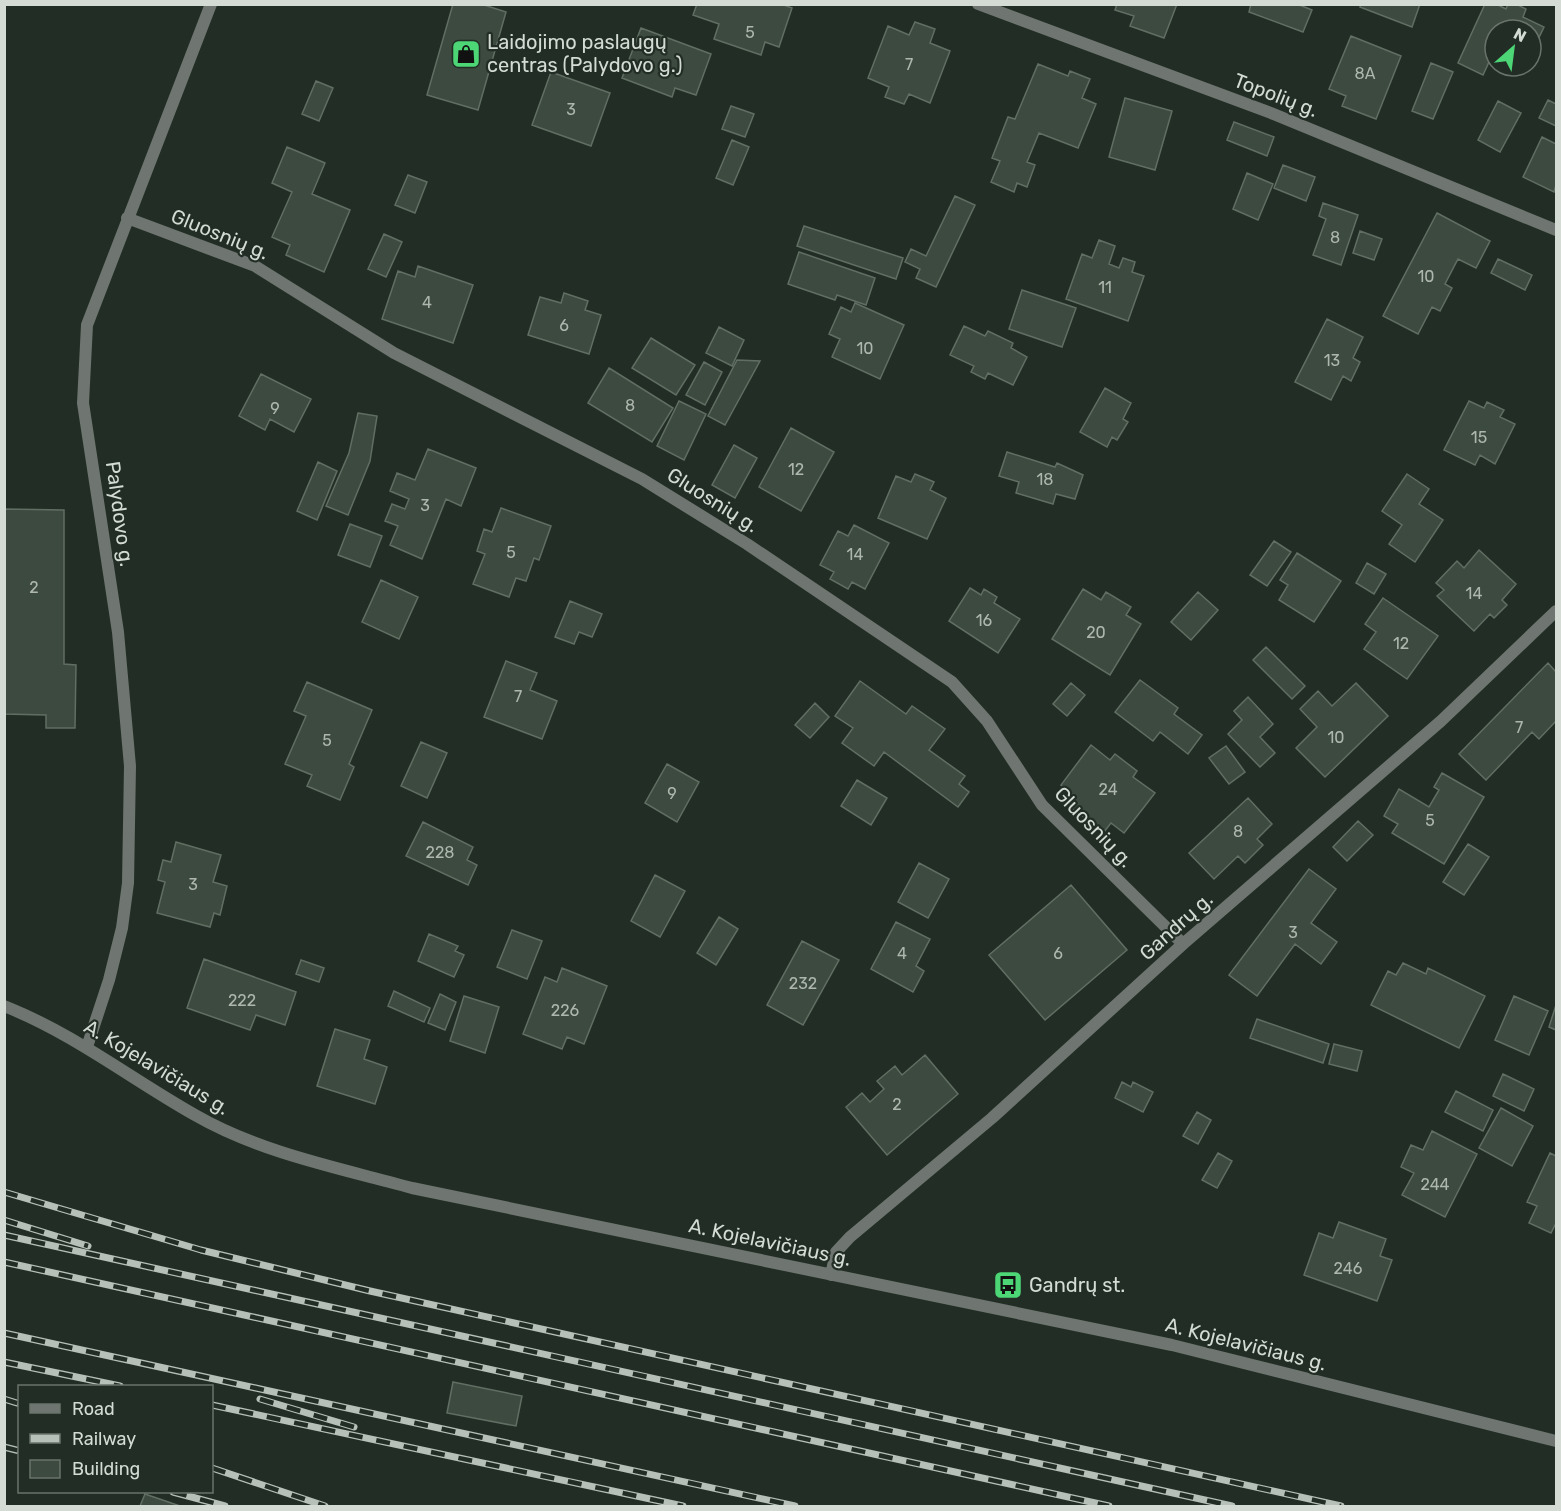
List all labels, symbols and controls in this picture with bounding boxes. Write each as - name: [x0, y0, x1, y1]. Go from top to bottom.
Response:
- north arrow: [1483, 18, 1543, 78]
- house number: 5: [745, 23, 755, 42]
- text: N: [1510, 24, 1529, 46]
- place label: Laidojimo paslaugų centras (Palydovo g.): [487, 30, 683, 77]
- shop icon: Laidojimo paslaugų centras (Palydovo g.): [450, 38, 482, 70]
- house number: 7: [905, 55, 913, 74]
- house number: 8A: [1355, 64, 1376, 83]
- street label: Topolių g.: [1231, 68, 1321, 122]
- house number: 3: [566, 100, 576, 119]
- street label: Gluosnių g.: [168, 204, 272, 264]
- house number: 8: [1330, 228, 1340, 247]
- house number: 10: [1417, 267, 1435, 286]
- house number: 11: [1098, 278, 1112, 297]
- house number: 4: [422, 293, 432, 312]
- house number: 6: [559, 316, 569, 335]
- house number: 10: [856, 339, 874, 358]
- house number: 13: [1324, 351, 1340, 370]
- house number: 8: [625, 396, 635, 415]
- house number: 9: [270, 399, 280, 418]
- house number: 15: [1471, 428, 1487, 447]
- street label: Palydovo g.: [101, 460, 139, 568]
- house number: 12: [788, 460, 804, 479]
- street label: Gluosnių g.: [663, 463, 763, 537]
- house number: 18: [1036, 470, 1054, 489]
- house number: 3: [420, 496, 430, 515]
- house number: 5: [506, 543, 516, 562]
- house number: 14: [847, 545, 863, 564]
- house number: 2: [29, 578, 39, 597]
- house number: 14: [1466, 584, 1482, 603]
- house number: 16: [976, 611, 993, 630]
- house number: 20: [1086, 623, 1106, 642]
- house number: 12: [1393, 634, 1409, 653]
- house number: 7: [514, 687, 522, 706]
- house number: 7: [1515, 718, 1523, 737]
- house number: 10: [1327, 728, 1345, 747]
- house number: 5: [322, 731, 332, 750]
- house number: 24: [1098, 780, 1118, 799]
- street label: Gluosnių g.: [1050, 782, 1138, 872]
- house number: 9: [667, 784, 677, 803]
- house number: 5: [1425, 811, 1435, 830]
- house number: 8: [1233, 822, 1243, 841]
- house number: 228: [426, 843, 454, 862]
- house number: 3: [188, 875, 198, 894]
- street label: Gandrų g.: [1134, 887, 1218, 965]
- house number: 3: [1288, 923, 1298, 942]
- house number: 4: [897, 944, 907, 963]
- house number: 6: [1053, 944, 1063, 963]
- house number: 232: [789, 974, 817, 993]
- house number: 222: [228, 991, 256, 1010]
- house number: 226: [551, 1001, 580, 1020]
- street label: A. Kojelavičiaus g.: [80, 1014, 234, 1120]
- house number: 2: [892, 1095, 902, 1114]
- house number: 244: [1420, 1175, 1450, 1194]
- street label: A. Kojelavičiaus g.: [687, 1213, 853, 1271]
- house number: 246: [1334, 1259, 1363, 1278]
- bus stop icon: Gandrų st.: [992, 1269, 1024, 1301]
- place label: Gandrų st.: [1029, 1273, 1125, 1297]
- street label: A. Kojelavičiaus g.: [1163, 1312, 1329, 1376]
- legend: [18, 1385, 213, 1493]
- text: Road: [72, 1398, 115, 1420]
- text: Railway: [72, 1428, 136, 1450]
- text: Building: [72, 1458, 140, 1480]

